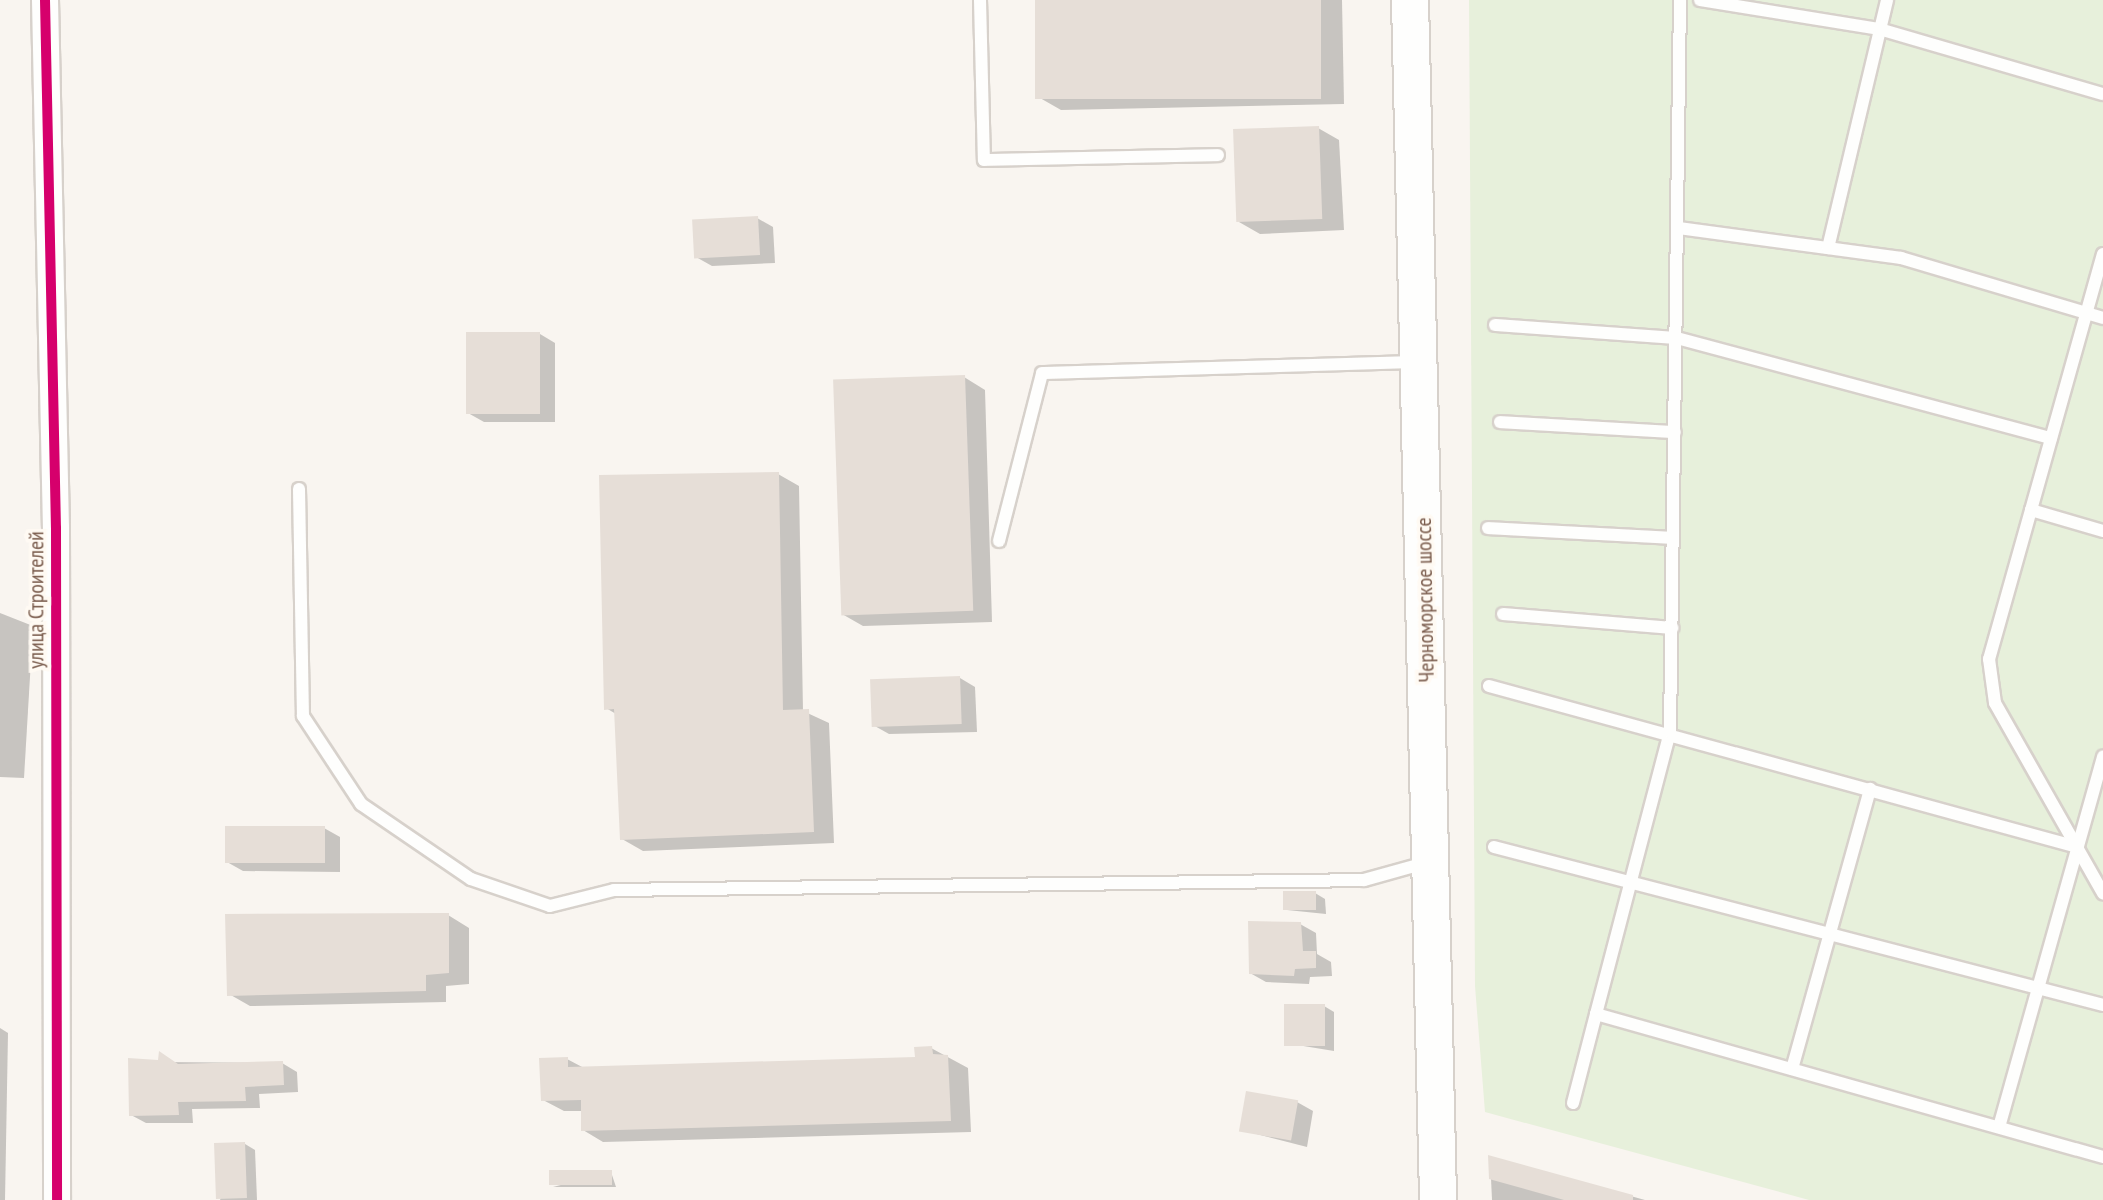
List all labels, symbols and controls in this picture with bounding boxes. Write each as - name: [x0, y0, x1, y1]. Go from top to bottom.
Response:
- street label: Черноморское шоссе: [1410, 517, 1440, 683]
- street label: улица Строителей: [23, 531, 49, 669]

